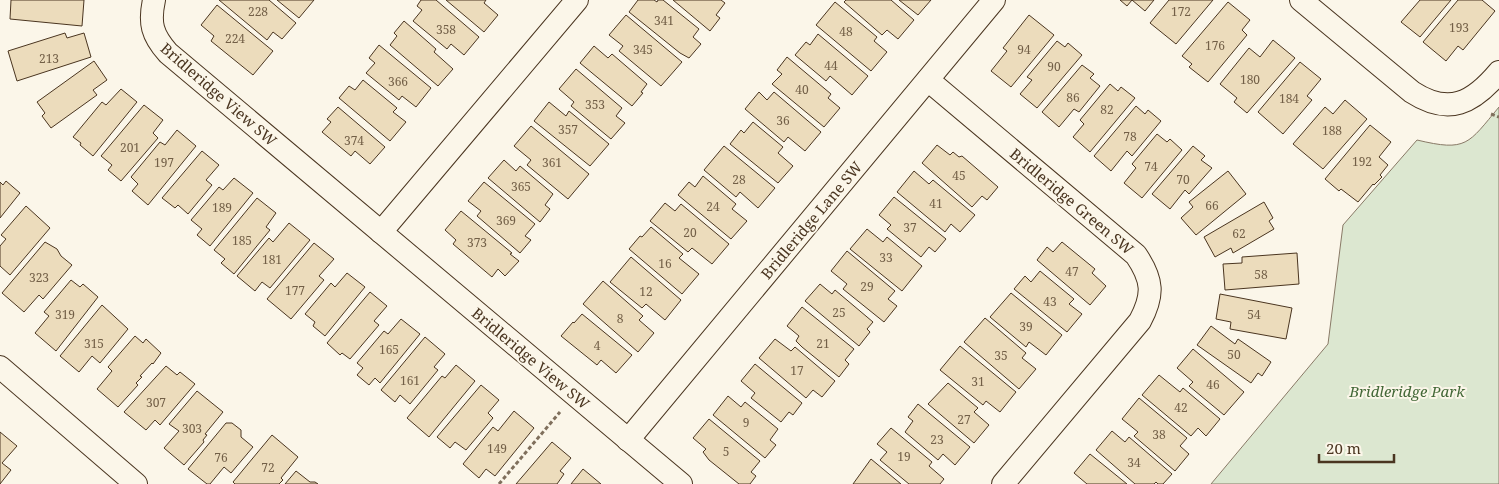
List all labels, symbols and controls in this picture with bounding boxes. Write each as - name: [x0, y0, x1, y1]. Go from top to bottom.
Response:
- house number: 228: [248, 3, 268, 20]
- house number: 172: [1171, 3, 1191, 20]
- house number: 341: [654, 12, 674, 29]
- house number: 193: [1449, 19, 1469, 36]
- house number: 358: [436, 21, 456, 38]
- house number: 48: [839, 23, 853, 40]
- house number: 224: [225, 30, 245, 47]
- house number: 176: [1205, 37, 1225, 54]
- street label: Bridleridge View SW: [157, 38, 282, 150]
- house number: 345: [633, 41, 653, 58]
- house number: 94: [1017, 41, 1031, 58]
- house number: 213: [39, 50, 59, 67]
- house number: 44: [824, 57, 838, 74]
- house number: 90: [1047, 58, 1061, 75]
- house number: 180: [1240, 71, 1260, 88]
- house number: 366: [388, 73, 408, 90]
- house number: 40: [795, 81, 809, 98]
- house number: 86: [1066, 89, 1080, 106]
- house number: 184: [1279, 90, 1299, 107]
- house number: 353: [585, 96, 605, 113]
- house number: 82: [1100, 101, 1114, 118]
- house number: 36: [776, 112, 790, 129]
- house number: 357: [558, 121, 578, 138]
- house number: 188: [1322, 122, 1342, 139]
- house number: 78: [1123, 128, 1137, 145]
- house number: 374: [344, 132, 364, 149]
- house number: 201: [120, 139, 140, 156]
- street label: Bridleridge Green SW: [1006, 143, 1138, 259]
- house number: 192: [1352, 153, 1372, 170]
- house number: 197: [154, 154, 174, 171]
- house number: 361: [542, 154, 562, 171]
- street label: Bridleridge Lane SW: [756, 157, 866, 283]
- house number: 74: [1144, 158, 1158, 175]
- house number: 45: [952, 167, 966, 184]
- house number: 28: [732, 171, 746, 188]
- house number: 70: [1176, 171, 1190, 188]
- house number: 365: [511, 178, 531, 195]
- house number: 41: [929, 195, 943, 212]
- house number: 66: [1205, 197, 1219, 214]
- house number: 24: [706, 198, 720, 215]
- house number: 189: [212, 199, 232, 216]
- house number: 369: [496, 212, 516, 229]
- house number: 37: [903, 219, 917, 236]
- house number: 20: [683, 224, 697, 241]
- house number: 62: [1232, 225, 1246, 242]
- house number: 185: [232, 232, 252, 249]
- house number: 373: [467, 234, 487, 251]
- house number: 33: [879, 249, 893, 266]
- house number: 181: [262, 251, 282, 268]
- house number: 16: [658, 255, 672, 272]
- house number: 47: [1065, 263, 1079, 280]
- house number: 58: [1254, 266, 1268, 283]
- house number: 323: [29, 269, 49, 286]
- house number: 29: [860, 278, 874, 295]
- house number: 177: [285, 282, 305, 299]
- house number: 12: [639, 283, 653, 300]
- house number: 43: [1043, 293, 1057, 310]
- street label: Bridleridge View SW: [468, 303, 594, 413]
- house number: 25: [832, 304, 846, 321]
- house number: 319: [55, 306, 75, 323]
- house number: 54: [1247, 306, 1261, 323]
- house number: 8: [617, 310, 624, 327]
- house number: 39: [1019, 318, 1033, 335]
- house number: 315: [84, 335, 104, 352]
- house number: 21: [816, 335, 830, 352]
- house number: 4: [594, 337, 601, 354]
- house number: 165: [379, 341, 399, 358]
- house number: 50: [1227, 346, 1241, 363]
- house number: 35: [994, 347, 1008, 364]
- house number: 17: [790, 362, 804, 379]
- house number: 161: [400, 372, 420, 389]
- house number: 31: [971, 373, 985, 390]
- house number: 46: [1206, 376, 1220, 393]
- park label: Bridleridge Park: [1348, 381, 1465, 401]
- house number: 307: [146, 394, 166, 411]
- house number: 42: [1174, 399, 1188, 416]
- house number: 27: [957, 411, 971, 428]
- house number: 9: [743, 414, 749, 431]
- house number: 303: [182, 420, 202, 437]
- house number: 38: [1152, 426, 1166, 443]
- house number: 23: [930, 431, 944, 448]
- scale bar: [1319, 432, 1394, 464]
- text: 20 m: [1326, 438, 1361, 458]
- house number: 149: [487, 440, 507, 457]
- house number: 5: [723, 443, 729, 460]
- house number: 19: [897, 448, 911, 465]
- house number: 76: [214, 449, 228, 466]
- house number: 34: [1127, 454, 1141, 471]
- house number: 72: [261, 459, 275, 476]

